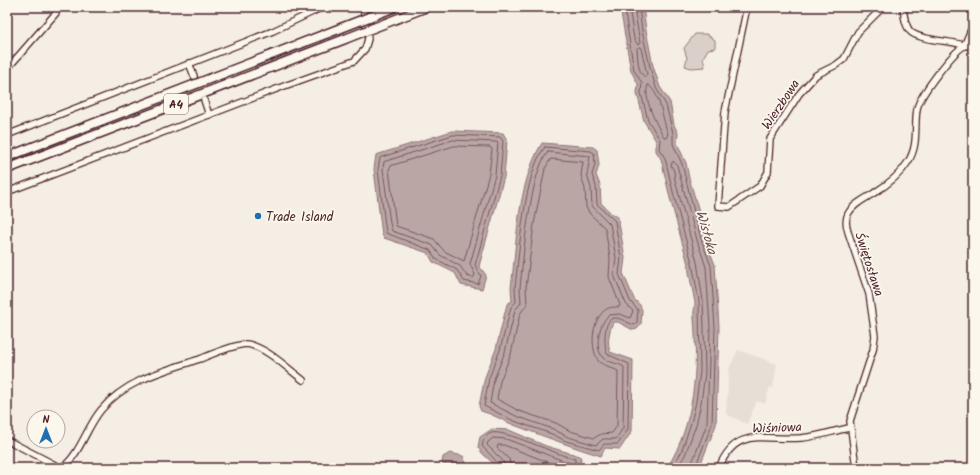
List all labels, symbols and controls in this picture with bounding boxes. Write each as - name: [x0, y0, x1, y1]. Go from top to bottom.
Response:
- street label: Wierzbowa: [757, 75, 806, 134]
- road number: A4: [164, 94, 188, 114]
- place label: Trade Island: [266, 207, 334, 228]
- water label: Wisłoka: [689, 208, 723, 258]
- marker: Trade Island: [253, 211, 263, 221]
- street label: Świętosława: [848, 230, 889, 299]
- north arrow: [26, 409, 66, 449]
- text: N: [43, 411, 50, 429]
- street label: Wiśniowa: [752, 417, 802, 440]

